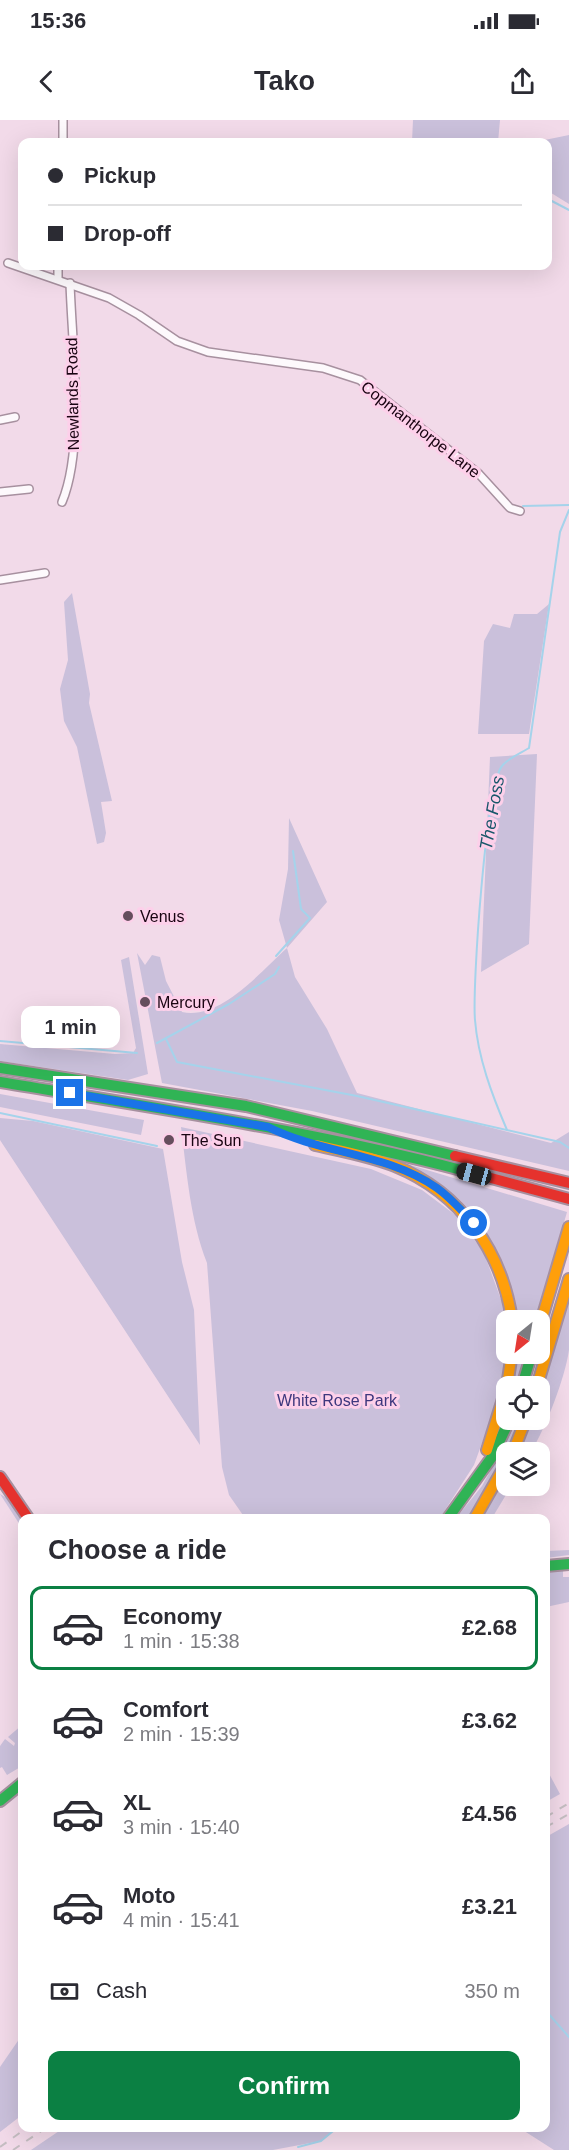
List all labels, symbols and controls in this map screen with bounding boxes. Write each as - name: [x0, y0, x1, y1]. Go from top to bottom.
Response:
- text: 15:36: [30, 8, 86, 33]
- icon: back: [30, 65, 63, 98]
- icon: share: [506, 65, 539, 98]
- text: Tako: [254, 66, 315, 96]
- text: Pickup: [84, 163, 156, 188]
- text: Drop-off: [84, 221, 171, 246]
- street label: Newlands Road: [63, 337, 82, 451]
- street label: Copmanthorpe Lane: [358, 378, 483, 481]
- water label: The Foss: [476, 774, 508, 852]
- place label: Venus: [140, 908, 184, 925]
- marker: Venus: [121, 909, 135, 923]
- place label: Mercury: [157, 994, 215, 1011]
- marker: Mercury: [138, 995, 152, 1009]
- callout: 1 min: [20, 1006, 119, 1048]
- text: 1 min: [44, 1016, 97, 1038]
- route end: [56, 1079, 83, 1106]
- place label: The Sun: [181, 1132, 241, 1149]
- marker: The Sun: [162, 1133, 176, 1147]
- car: [454, 1161, 494, 1187]
- route start: [460, 1209, 487, 1236]
- north arrow: [496, 1310, 550, 1364]
- map controls: [496, 1310, 550, 1496]
- button: locate: [496, 1376, 550, 1430]
- park label: White Rose Park: [277, 1392, 398, 1409]
- button: layers: [496, 1442, 550, 1496]
- text: Choose a ride: [48, 1535, 227, 1565]
- icon: car: [51, 1601, 105, 1655]
- text: Economy: [123, 1604, 222, 1629]
- text: £2.68: [462, 1615, 517, 1640]
- text: 1 min · 15:38: [123, 1630, 240, 1652]
- icon: car: [51, 1694, 105, 1748]
- text: Comfort: [123, 1697, 209, 1722]
- text: £3.62: [462, 1708, 517, 1733]
- text: 2 min · 15:39: [123, 1723, 240, 1745]
- icon: car: [51, 1787, 105, 1841]
- text: XL: [123, 1790, 151, 1815]
- text: £4.56: [462, 1801, 517, 1826]
- text: 3 min · 15:40: [123, 1816, 240, 1838]
- icon: car: [51, 1880, 105, 1934]
- text: Moto: [123, 1883, 176, 1908]
- text: £3.21: [462, 1894, 517, 1919]
- text: 4 min · 15:41: [123, 1909, 240, 1931]
- icon: cash: [48, 1975, 81, 2008]
- text: Cash: [96, 1978, 147, 2003]
- text: 350 m: [464, 1980, 520, 2002]
- button: Confirm: [48, 2051, 520, 2120]

